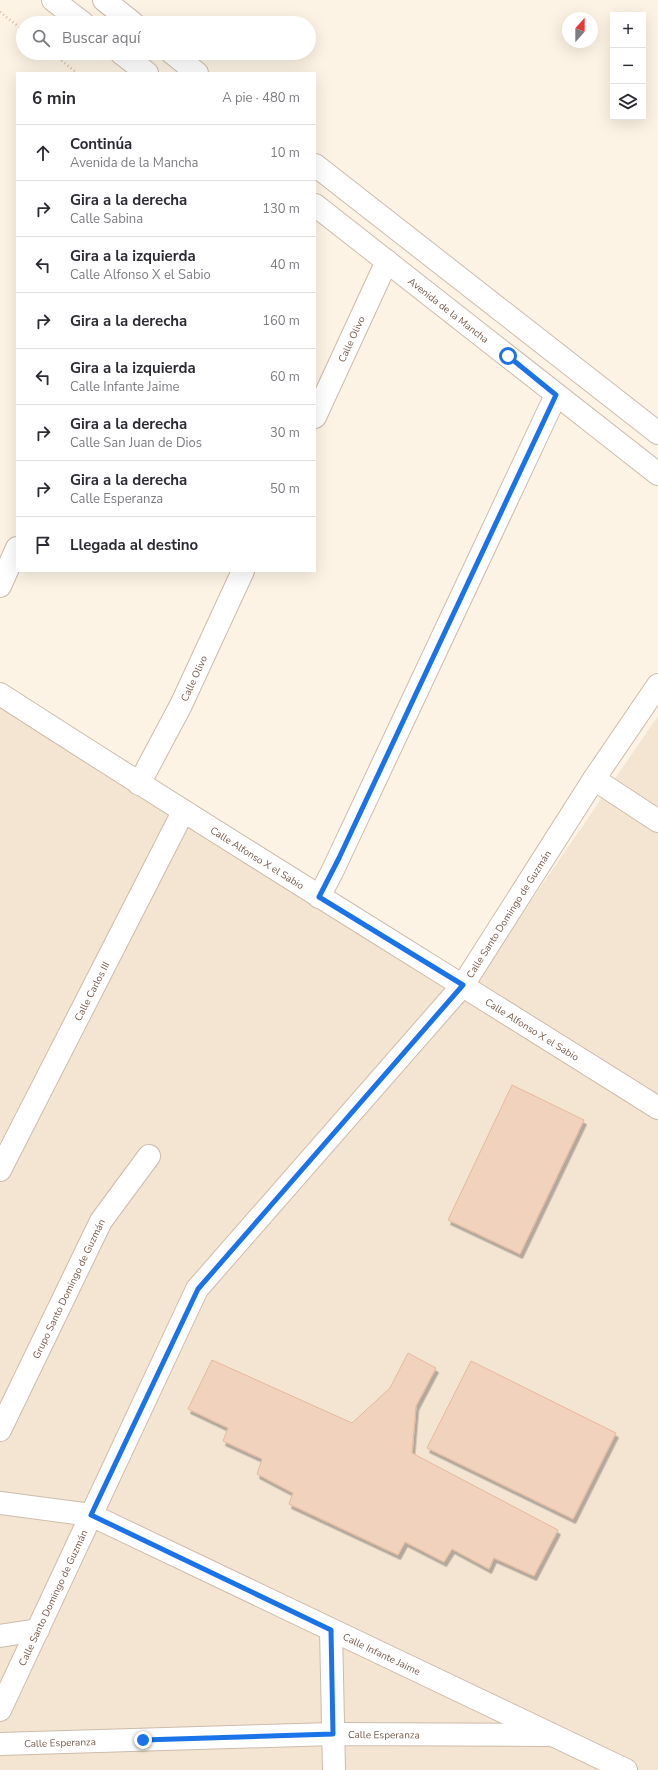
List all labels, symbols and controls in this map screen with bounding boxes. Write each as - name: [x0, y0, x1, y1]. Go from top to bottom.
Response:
- north arrow: [562, 12, 598, 48]
- map controls: [610, 12, 646, 120]
- button: +: [610, 12, 646, 48]
- search box: [16, 16, 316, 60]
- icon: search: [30, 27, 52, 49]
- text: Buscar aquí: [62, 28, 140, 48]
- button: −: [610, 48, 646, 84]
- button: layers: [610, 84, 646, 120]
- text: 6 min: [32, 87, 76, 110]
- text: A pie · 480 m: [222, 89, 300, 107]
- text: Continúa: [70, 134, 132, 154]
- icon: ahead: [32, 142, 54, 164]
- text: 10 m: [270, 144, 300, 162]
- text: Avenida de la Mancha: [70, 154, 198, 172]
- text: Gira a la derecha: [70, 190, 187, 210]
- icon: right: [32, 198, 54, 220]
- text: 130 m: [262, 200, 300, 218]
- text: Calle Sabina: [70, 210, 143, 228]
- text: Gira a la izquierda: [70, 246, 196, 266]
- icon: left: [32, 254, 54, 276]
- text: 40 m: [270, 256, 300, 274]
- text: Calle Alfonso X el Sabio: [70, 266, 211, 284]
- street label: Avenida de la Mancha: [405, 275, 491, 347]
- icon: right: [32, 310, 54, 332]
- text: Gira a la derecha: [70, 311, 187, 331]
- text: 160 m: [262, 312, 300, 330]
- street label: Calle Olivo: [335, 314, 369, 365]
- route start: [499, 347, 517, 365]
- text: Gira a la izquierda: [70, 358, 196, 378]
- icon: left: [32, 366, 54, 388]
- text: 60 m: [270, 368, 300, 386]
- text: Calle Infante Jaime: [70, 378, 179, 396]
- text: Gira a la derecha: [70, 414, 187, 434]
- icon: right: [32, 422, 54, 444]
- text: 30 m: [270, 424, 300, 442]
- text: Calle San Juan de Dios: [70, 434, 202, 452]
- text: Gira a la derecha: [70, 470, 187, 490]
- icon: right: [32, 478, 54, 500]
- text: 50 m: [270, 480, 300, 498]
- text: Calle Esperanza: [70, 490, 163, 508]
- icon: arrive: [32, 534, 54, 556]
- text: Llegada al destino: [70, 535, 198, 555]
- street label: Calle Olivo: [178, 653, 211, 704]
- street label: Calle Alfonso X el Sabio: [207, 824, 307, 893]
- street label: Calle Santo Domingo de Guzmán: [463, 848, 555, 981]
- street label: Calle Carlos III: [71, 959, 113, 1023]
- street label: Calle Alfonso X el Sabio: [482, 995, 582, 1065]
- street label: Grupo Santo Domingo de Guzmán: [29, 1217, 109, 1361]
- street label: Calle Santo Domingo de Guzmán: [16, 1528, 91, 1668]
- street label: Calle Infante Jaime: [340, 1630, 423, 1679]
- street label: Calle Esperanza: [348, 1728, 420, 1742]
- route end: [134, 1731, 152, 1749]
- street label: Calle Esperanza: [24, 1735, 96, 1751]

